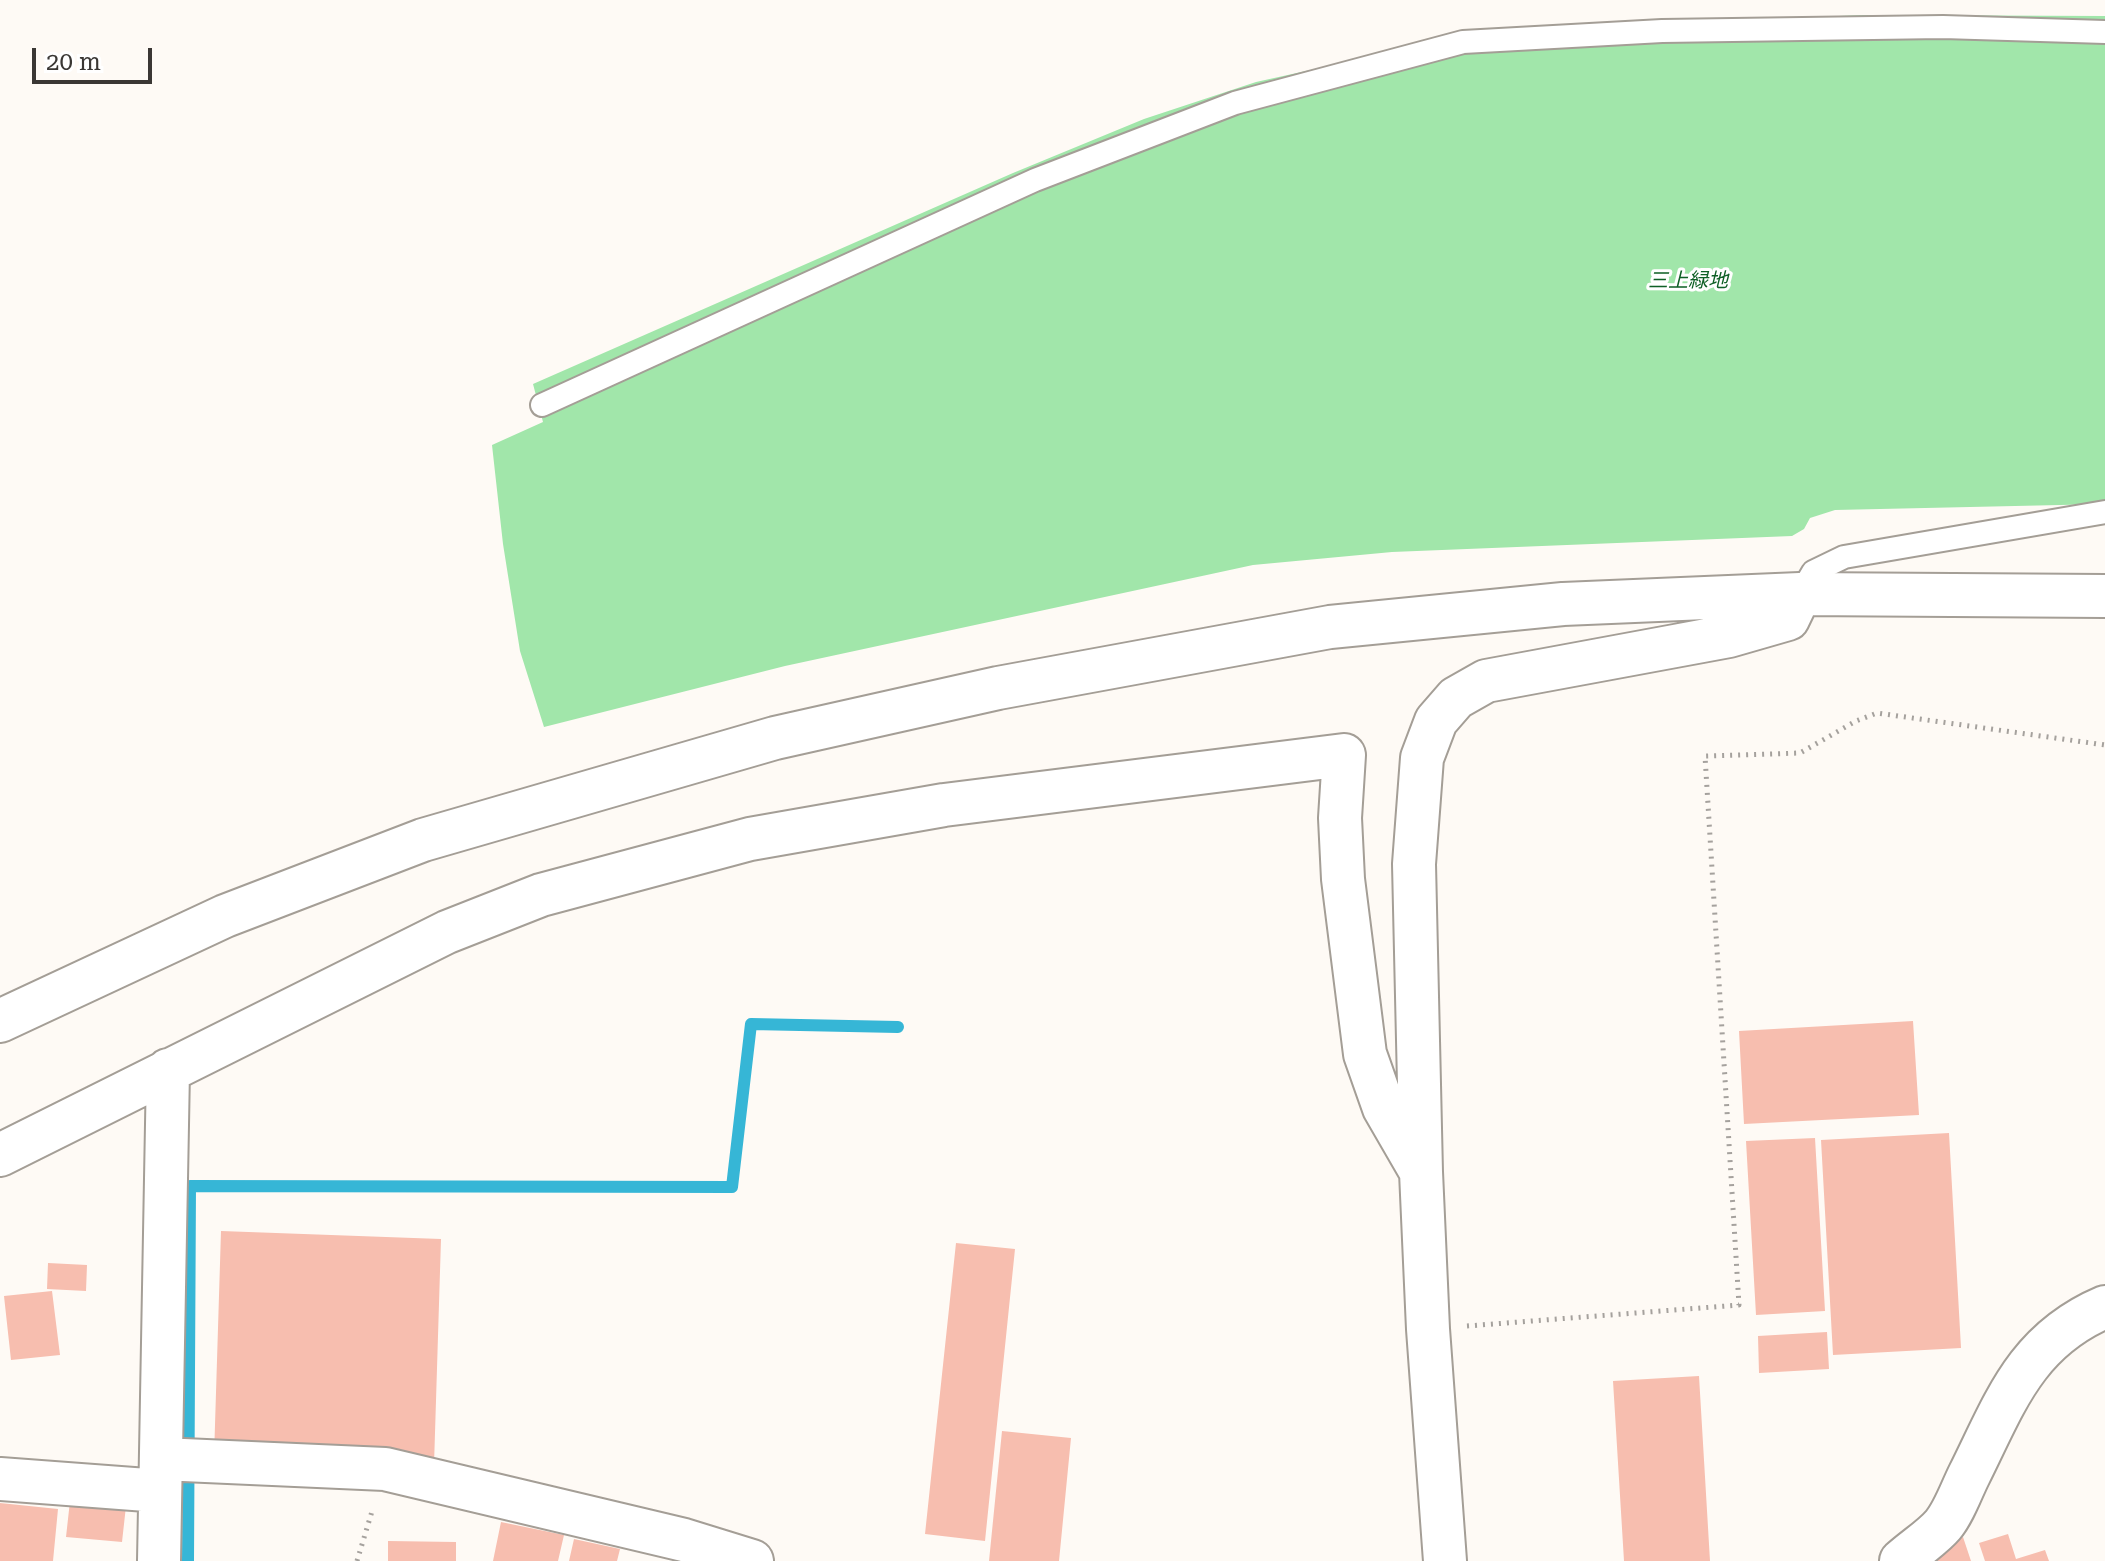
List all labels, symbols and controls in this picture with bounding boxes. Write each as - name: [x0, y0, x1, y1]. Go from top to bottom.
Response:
- scale bar: [36, 32, 156, 82]
- text: 20 m: [46, 48, 101, 76]
- park label: 三上緑地: [1648, 269, 1728, 293]

